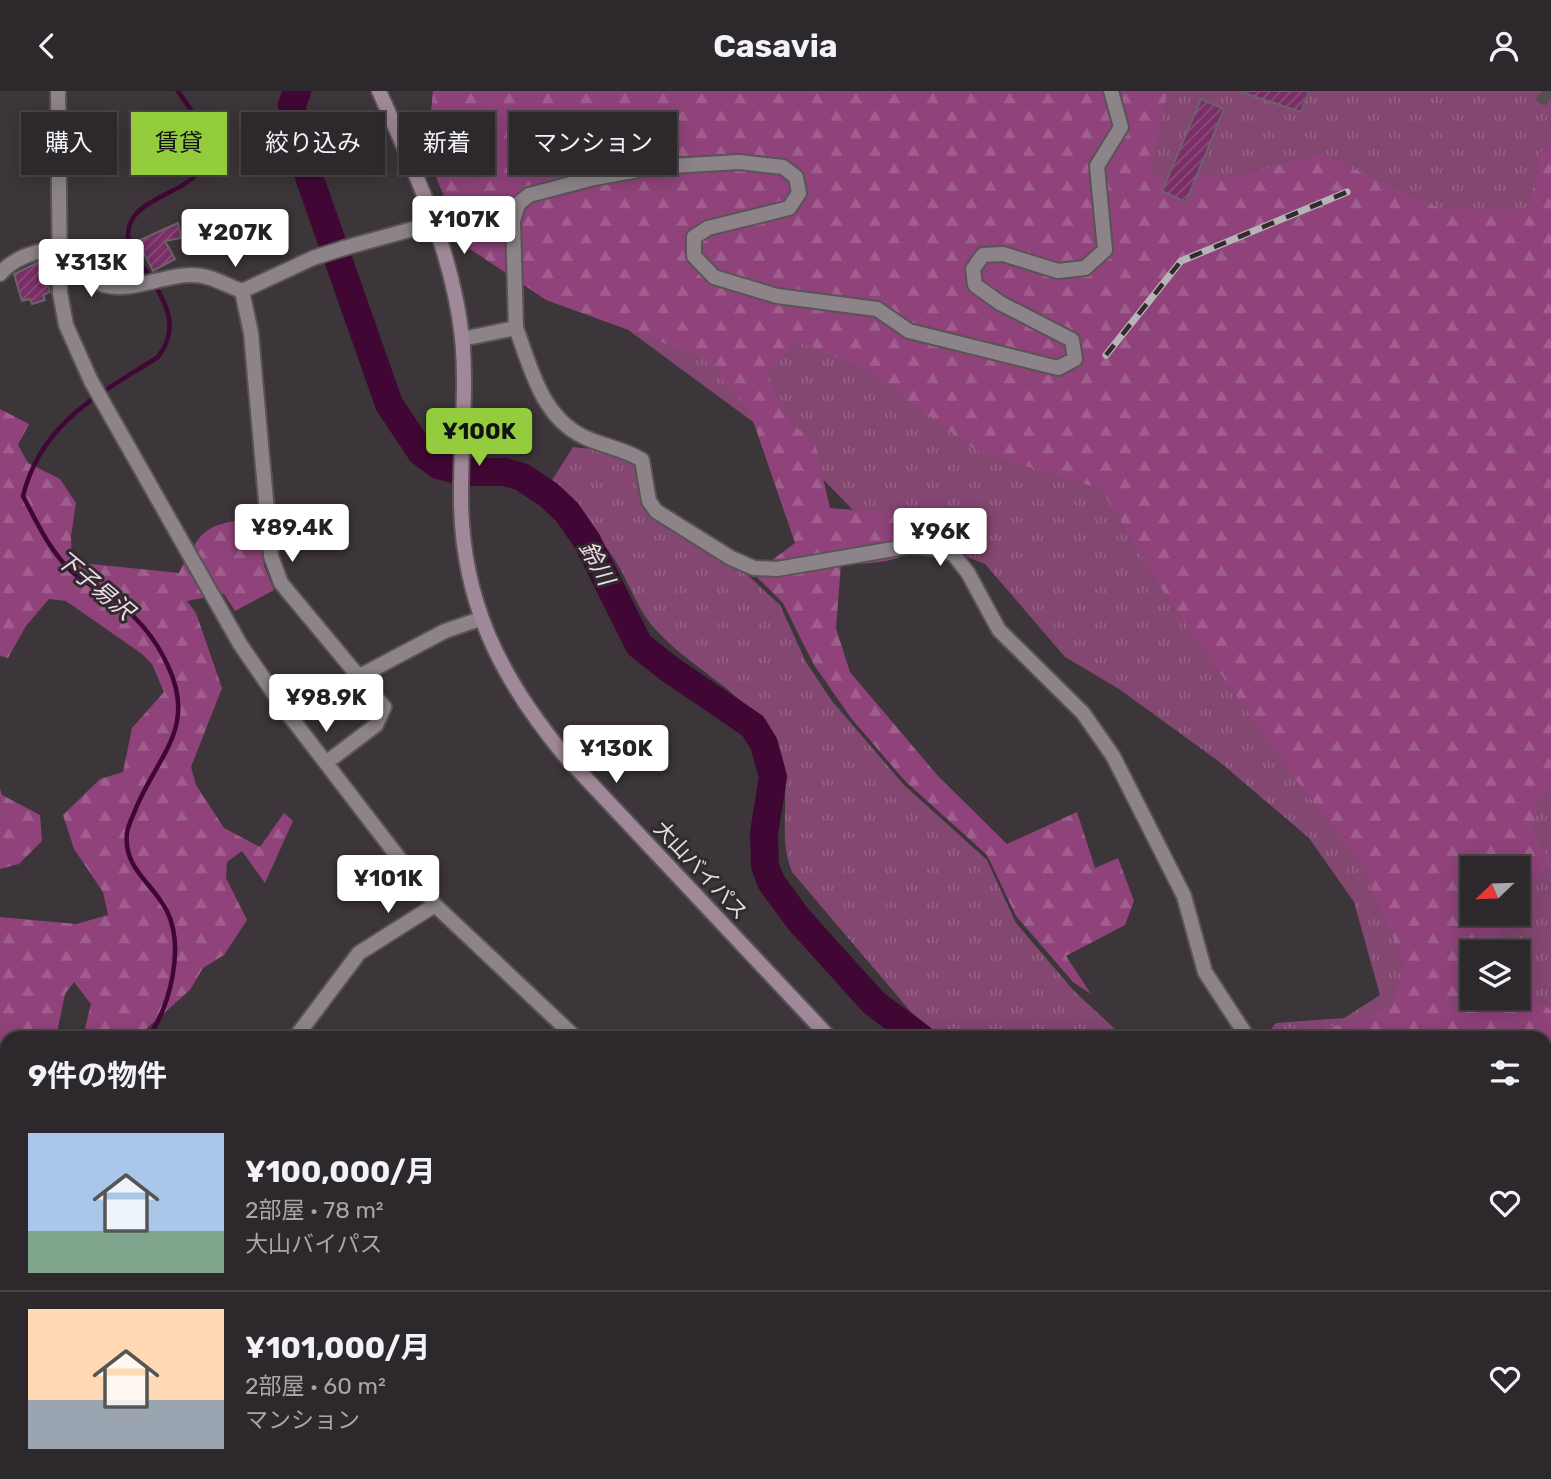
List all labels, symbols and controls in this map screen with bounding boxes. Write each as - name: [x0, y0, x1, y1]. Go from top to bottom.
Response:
- icon: back: [28, 27, 66, 65]
- text: Casavia: [713, 27, 838, 65]
- icon: person: [1485, 27, 1523, 65]
- chip: 購入: [21, 112, 117, 175]
- chip: 賃貸: [131, 112, 227, 175]
- chip: 絞り込み: [241, 112, 385, 175]
- chip: 新着: [399, 112, 495, 175]
- chip: マンション: [509, 112, 677, 175]
- pin: ¥107K: [415, 197, 513, 256]
- text: ¥107K: [428, 205, 500, 233]
- pin: ¥207K: [186, 209, 284, 269]
- text: ¥207K: [198, 218, 272, 246]
- pin: ¥313K: [42, 239, 140, 299]
- text: ¥313K: [55, 248, 127, 276]
- pin: ¥100K: [430, 409, 528, 468]
- text: ¥100K: [442, 417, 516, 445]
- pin: ¥89.4K: [235, 505, 349, 564]
- pin: ¥96K: [899, 509, 981, 568]
- text: ¥89.4K: [251, 513, 333, 541]
- text: ¥96K: [910, 517, 970, 545]
- water label: 鈴川: [574, 536, 622, 593]
- water label: 下子易沢: [51, 545, 142, 627]
- pin: ¥98.9K: [269, 675, 383, 734]
- text: ¥98.9K: [285, 683, 367, 711]
- pin: ¥130K: [567, 725, 665, 785]
- text: ¥130K: [579, 734, 653, 762]
- street label: 大山バイパス: [649, 816, 753, 924]
- pin: ¥101K: [339, 855, 437, 915]
- north arrow: [1460, 856, 1530, 926]
- map controls: [1460, 856, 1530, 1010]
- text: ¥101K: [353, 864, 423, 892]
- button: layers: [1460, 940, 1530, 1010]
- icon: filters: [1486, 1054, 1524, 1092]
- text: 9件の物件: [28, 1058, 167, 1094]
- text: ¥100,000/月: [245, 1154, 436, 1190]
- icon: home: [84, 1161, 168, 1245]
- icon: heart: [1486, 1184, 1524, 1222]
- text: 2部屋 · 78 m²: [245, 1196, 384, 1224]
- text: 大山バイパス: [245, 1230, 383, 1258]
- text: ¥101,000/月: [245, 1330, 430, 1366]
- icon: home: [84, 1337, 168, 1421]
- icon: heart: [1486, 1360, 1524, 1398]
- text: 2部屋 · 60 m²: [245, 1372, 386, 1400]
- text: マンション: [245, 1406, 360, 1434]

